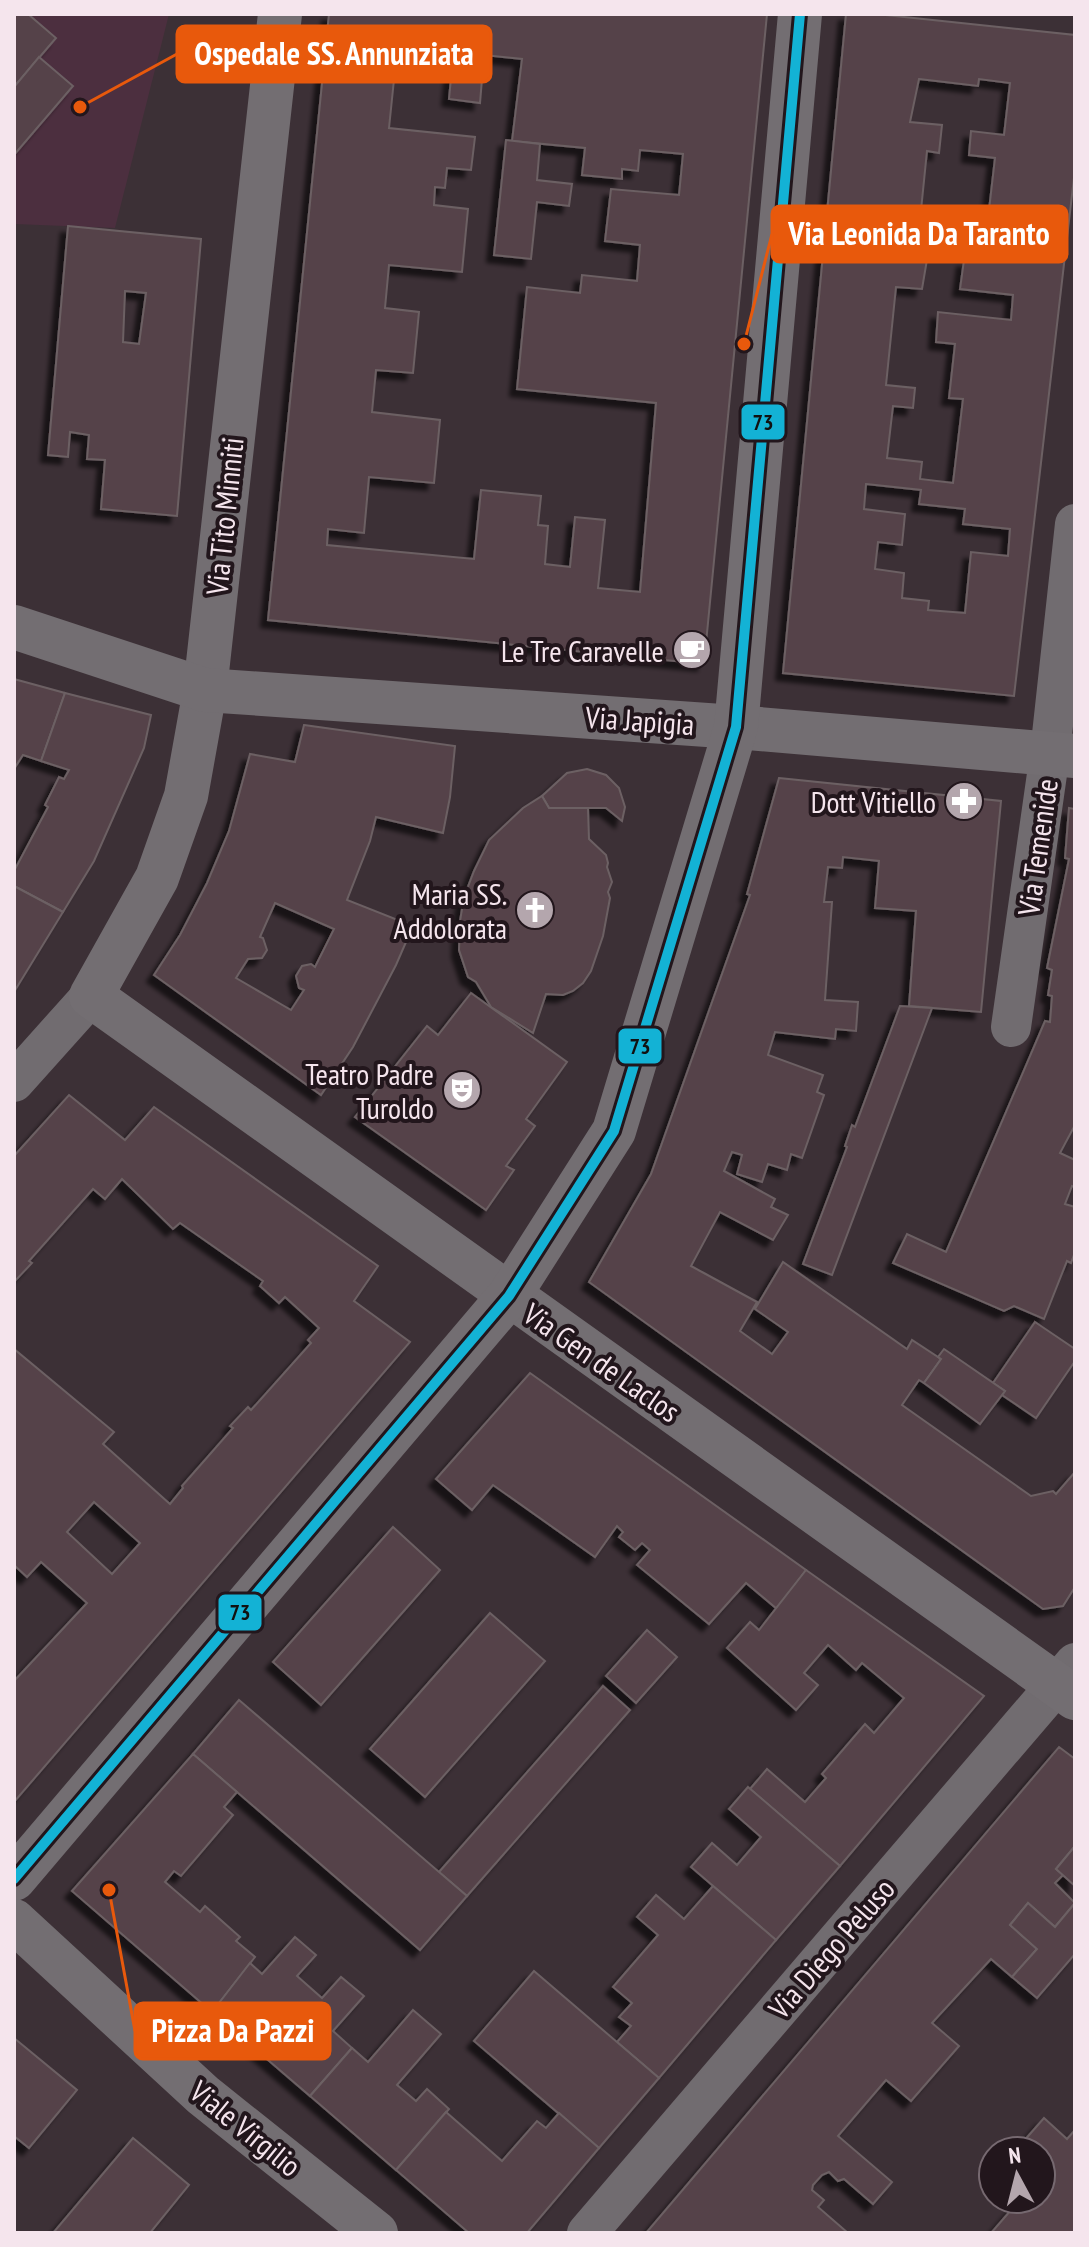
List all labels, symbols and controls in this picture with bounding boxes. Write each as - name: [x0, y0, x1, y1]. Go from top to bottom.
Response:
- callout: Ospedale SS. Annunziata: [177, 26, 491, 82]
- text: Ospedale SS. Annunziata: [194, 32, 474, 74]
- callout: Via Leonida Da Taranto: [772, 206, 1067, 262]
- text: Via Leonida Da Taranto: [787, 212, 1050, 254]
- line badge: 73: [740, 403, 786, 441]
- text: 73: [752, 408, 774, 436]
- street label: Via Tito Minniti: [196, 435, 252, 598]
- cafe icon: Le Tre Caravelle: [671, 629, 713, 671]
- place label: Le Tre Caravelle: [501, 631, 664, 670]
- street label: Via Japigia: [583, 697, 696, 743]
- street label: Via Temenide: [1008, 776, 1066, 919]
- pharmacy icon: Dott Vitiello: [943, 780, 985, 822]
- place label: Dott Vitiello: [811, 782, 936, 821]
- place label: Maria SS. Addolorata: [393, 874, 507, 947]
- church icon: Maria SS. Addolorata: [514, 889, 556, 931]
- line badge: 73: [617, 1027, 663, 1065]
- text: 73: [629, 1032, 651, 1060]
- place label: Teatro Padre Turoldo: [305, 1054, 434, 1127]
- theatre icon: Teatro Padre Turoldo: [441, 1069, 483, 1111]
- street label: Via Gen de Laclos: [515, 1293, 688, 1430]
- line badge: 73: [217, 1593, 263, 1632]
- text: 73: [229, 1598, 251, 1626]
- street label: Via Diego Peluso: [759, 1870, 903, 2027]
- callout: Pizza Da Pazzi: [135, 2003, 330, 2059]
- text: Pizza Da Pazzi: [152, 2009, 314, 2051]
- street label: Viale Virgilio: [182, 2071, 310, 2185]
- north arrow: [977, 2135, 1057, 2215]
- text: N: [1007, 2141, 1022, 2170]

